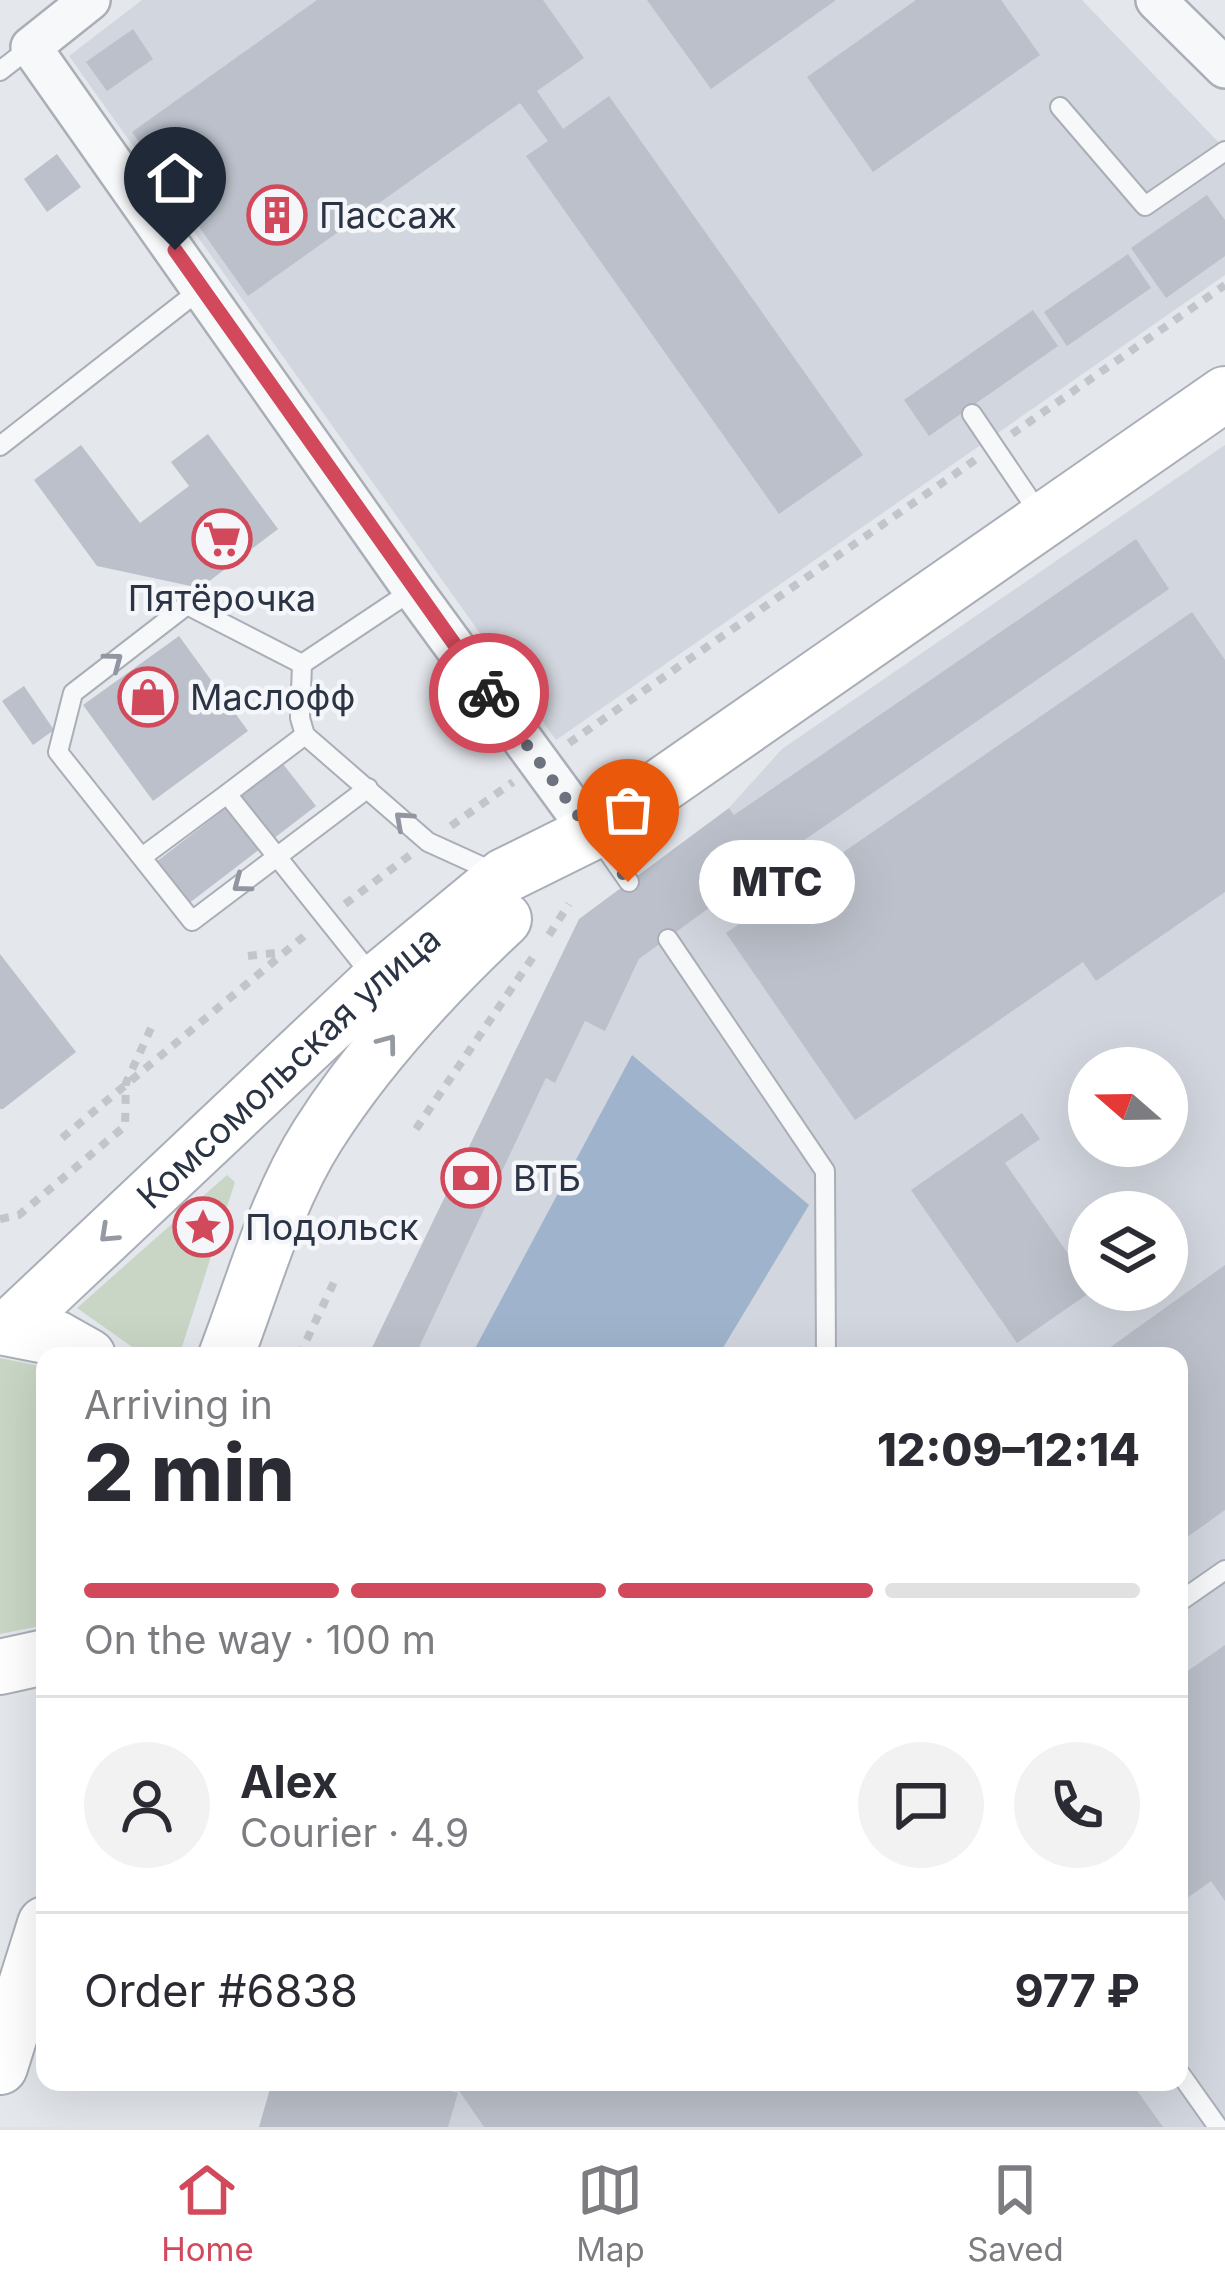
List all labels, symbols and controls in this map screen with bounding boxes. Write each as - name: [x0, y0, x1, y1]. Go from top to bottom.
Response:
- pin: [124, 127, 226, 250]
- icon: home: [142, 145, 208, 211]
- building icon: Пассаж: [246, 184, 308, 246]
- place label: Пассаж: [319, 193, 457, 237]
- supermarket icon: Пятёрочка: [191, 508, 253, 570]
- place label: Пятёрочка: [128, 576, 316, 620]
- courier: [429, 633, 549, 753]
- one-way arrow: [100, 654, 122, 676]
- icon: bike: [456, 660, 522, 726]
- shop icon: Маслофф: [117, 666, 179, 728]
- place label: Маслофф: [190, 675, 355, 719]
- pin: [577, 759, 679, 882]
- icon: bag: [595, 777, 661, 843]
- one-way arrow: [396, 813, 417, 834]
- callout: МТС: [700, 840, 856, 924]
- text: МТС: [732, 858, 822, 905]
- one-way arrow: [233, 869, 254, 891]
- street label: Комсомольская улица: [128, 916, 449, 1218]
- one-way arrow: [374, 1035, 395, 1057]
- north arrow: [1068, 1047, 1188, 1167]
- map controls: [1068, 1047, 1188, 1311]
- bank icon: ВТБ: [440, 1147, 502, 1209]
- place label: ВТБ: [513, 1156, 581, 1200]
- button: layers: [1068, 1191, 1188, 1311]
- place icon: Подольск: [172, 1196, 234, 1258]
- place label: Подольск: [245, 1205, 419, 1249]
- one-way arrow: [100, 1220, 121, 1241]
- text: Arriving in: [84, 1381, 273, 1428]
- text: 12:09–12:14: [877, 1422, 1140, 1477]
- text: 2 min: [84, 1425, 295, 1520]
- text: On the way · 100 m: [84, 1616, 436, 1663]
- button: person: [84, 1742, 210, 1868]
- button: chat: [858, 1742, 984, 1868]
- button: phone: [1014, 1742, 1140, 1868]
- text: Alex: [240, 1754, 338, 1809]
- text: Courier · 4.9: [240, 1809, 469, 1856]
- text: Order #6838: [84, 1963, 358, 2018]
- text: 977 ₽: [1014, 1963, 1140, 2018]
- tab: Home: [161, 2157, 254, 2269]
- tab: Map: [576, 2157, 645, 2269]
- tab: Saved: [967, 2157, 1064, 2269]

